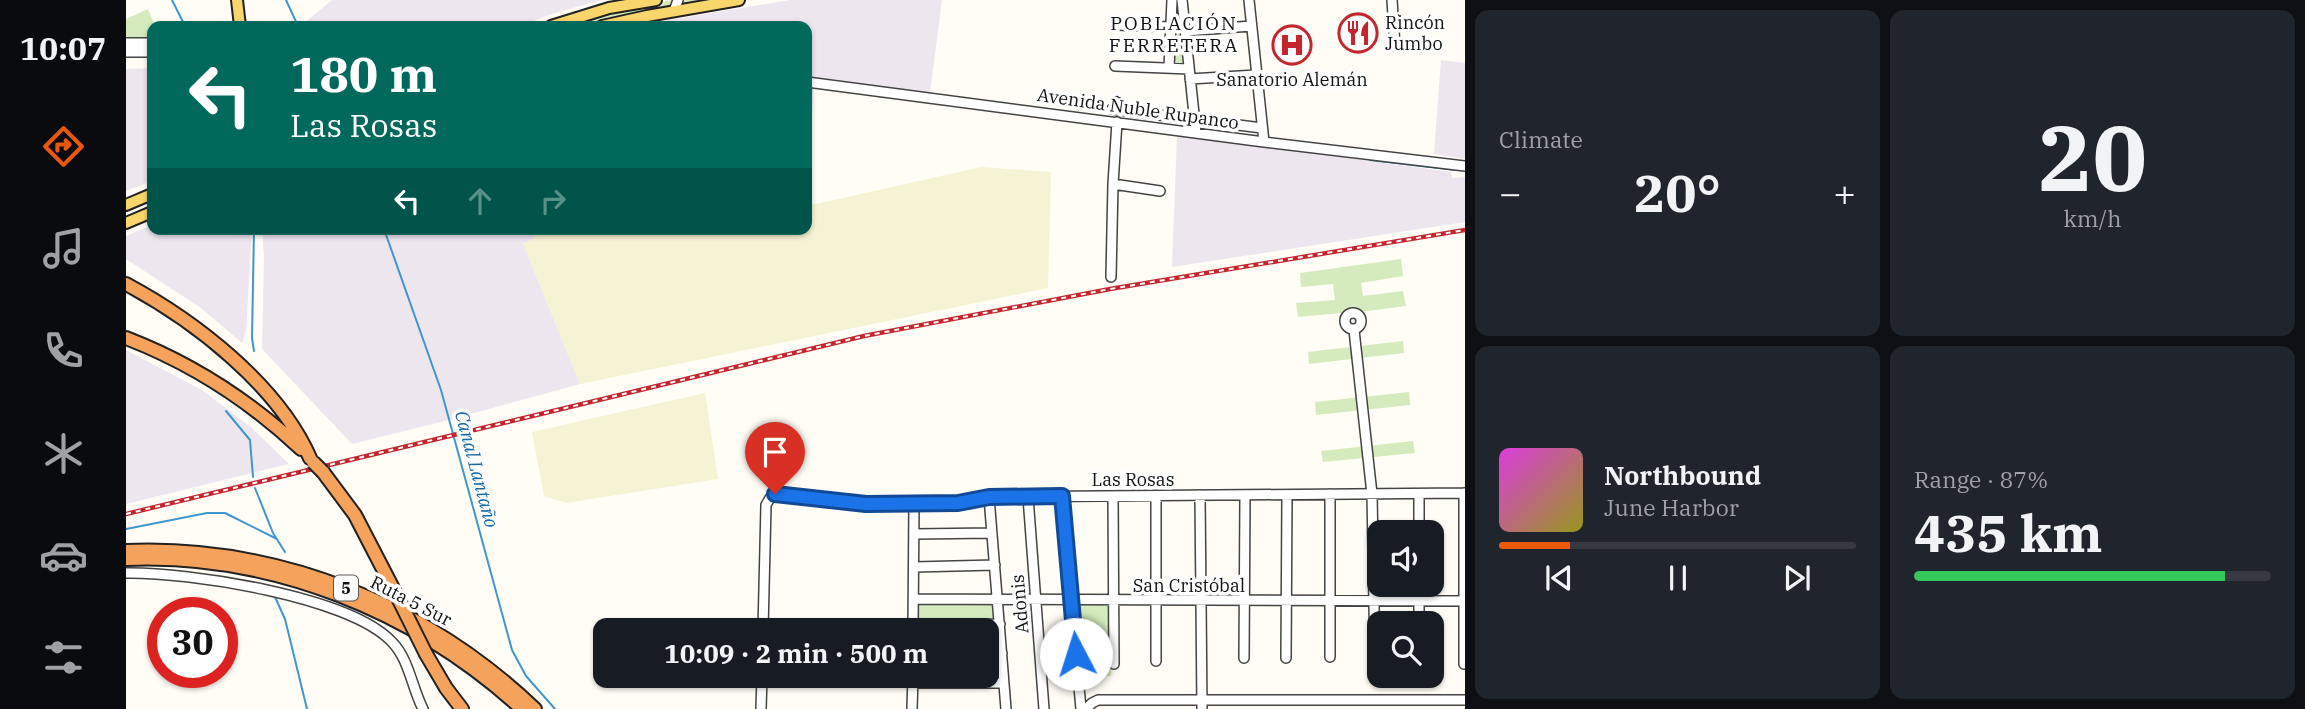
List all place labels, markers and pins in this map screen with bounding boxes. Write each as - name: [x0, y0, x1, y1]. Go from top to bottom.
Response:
- place label: Rincón Jumbo: [1385, 11, 1445, 55]
- restaurant icon: Rincón Jumbo: [1337, 12, 1379, 54]
- hospital icon: Sanatorio Alemán: [1271, 24, 1313, 66]
- place label: Sanatorio Alemán: [1216, 68, 1368, 91]
- pin: [745, 422, 805, 494]

